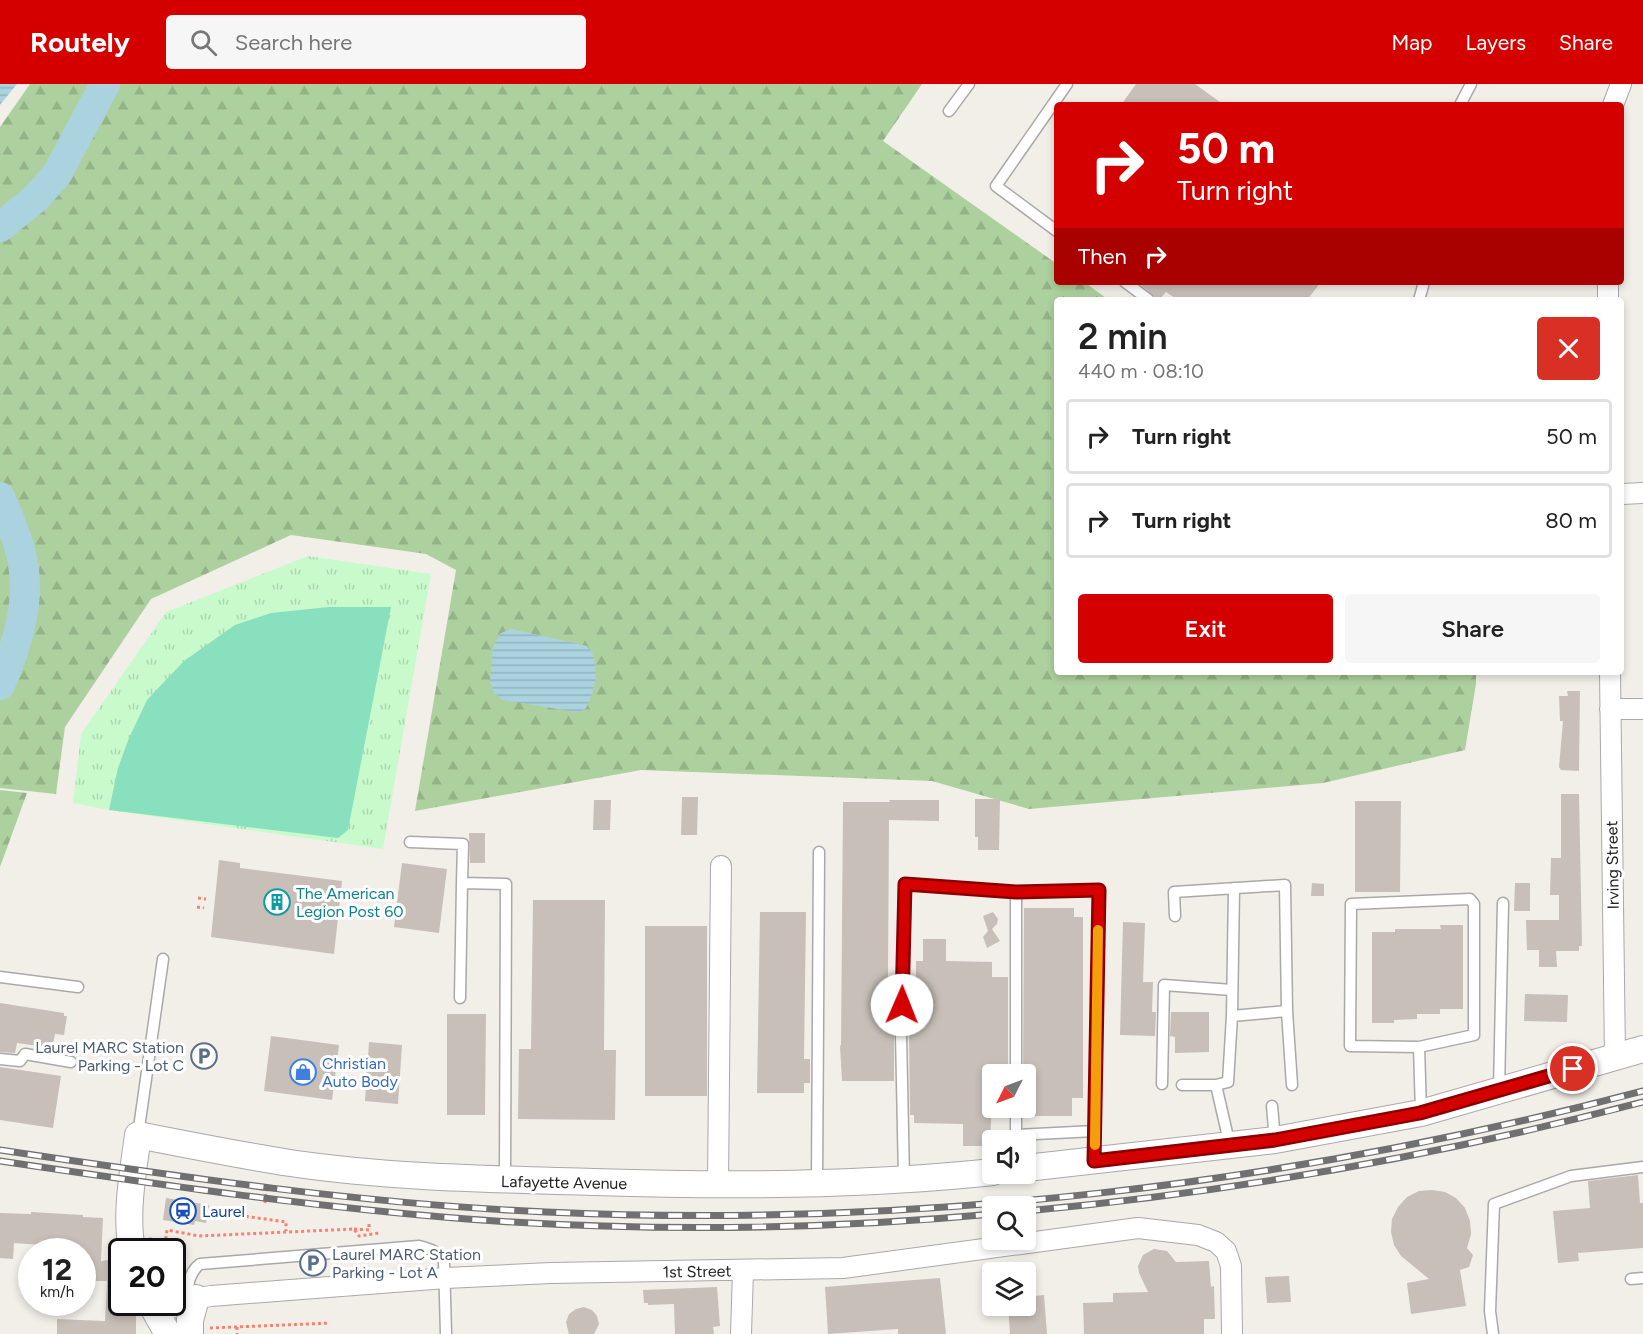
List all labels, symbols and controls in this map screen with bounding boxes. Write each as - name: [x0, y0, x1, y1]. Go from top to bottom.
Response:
- search box: [166, 15, 586, 69]
- text: Routely: [30, 25, 130, 59]
- icon: search: [187, 26, 220, 59]
- text: Search here: [235, 29, 352, 56]
- text: Map: [1392, 30, 1432, 55]
- text: Layers: [1465, 30, 1526, 55]
- text: Share: [1559, 30, 1613, 55]
- text: 50 m: [1177, 123, 1275, 174]
- icon: right: [1078, 126, 1156, 204]
- text: Turn right: [1177, 174, 1293, 207]
- icon: right: [1139, 240, 1172, 273]
- text: Then: [1078, 243, 1127, 270]
- text: 2 min: [1078, 315, 1168, 358]
- button: close: [1537, 317, 1600, 380]
- text: 440 m · 08:10: [1078, 359, 1204, 383]
- icon: right: [1081, 420, 1114, 453]
- text: Turn right: [1132, 423, 1231, 450]
- text: 50 m: [1546, 423, 1597, 450]
- icon: right: [1081, 504, 1114, 537]
- text: Turn right: [1132, 507, 1231, 534]
- text: 80 m: [1545, 507, 1597, 534]
- button: Exit: [1078, 594, 1333, 663]
- button: Share: [1345, 594, 1600, 663]
- street label: Irving Street: [1602, 820, 1623, 910]
- place label: The American Legion Post 60: [296, 884, 403, 921]
- building icon: The American Legion Post 60: [262, 887, 292, 917]
- position arrow: [870, 973, 934, 1037]
- place label: Laurel MARC Station Parking - Lot C: [35, 1038, 184, 1075]
- parking icon: Laurel MARC Station Parking - Lot C: [189, 1041, 219, 1071]
- pin: [1547, 1043, 1598, 1094]
- icon: arrive: [1556, 1052, 1589, 1085]
- place label: Christian Auto Body: [322, 1054, 398, 1091]
- shop icon: Christian Auto Body: [288, 1057, 318, 1087]
- north arrow: [982, 1064, 1036, 1118]
- map controls: [982, 1064, 1036, 1316]
- button: sound: [982, 1130, 1036, 1184]
- street label: Lafayette Avenue: [501, 1172, 628, 1193]
- station icon: Laurel: [168, 1196, 198, 1226]
- button: search: [982, 1196, 1036, 1250]
- place label: Laurel: [202, 1202, 245, 1221]
- speed limit sign: 20: [108, 1238, 186, 1316]
- place label: Laurel MARC Station Parking - Lot A: [332, 1245, 481, 1282]
- parking icon: Laurel MARC Station Parking - Lot A: [298, 1248, 328, 1278]
- text: 12: [42, 1251, 72, 1288]
- street label: 1st Street: [662, 1261, 732, 1282]
- button: layers: [982, 1262, 1036, 1316]
- text: km/h: [40, 1283, 74, 1301]

